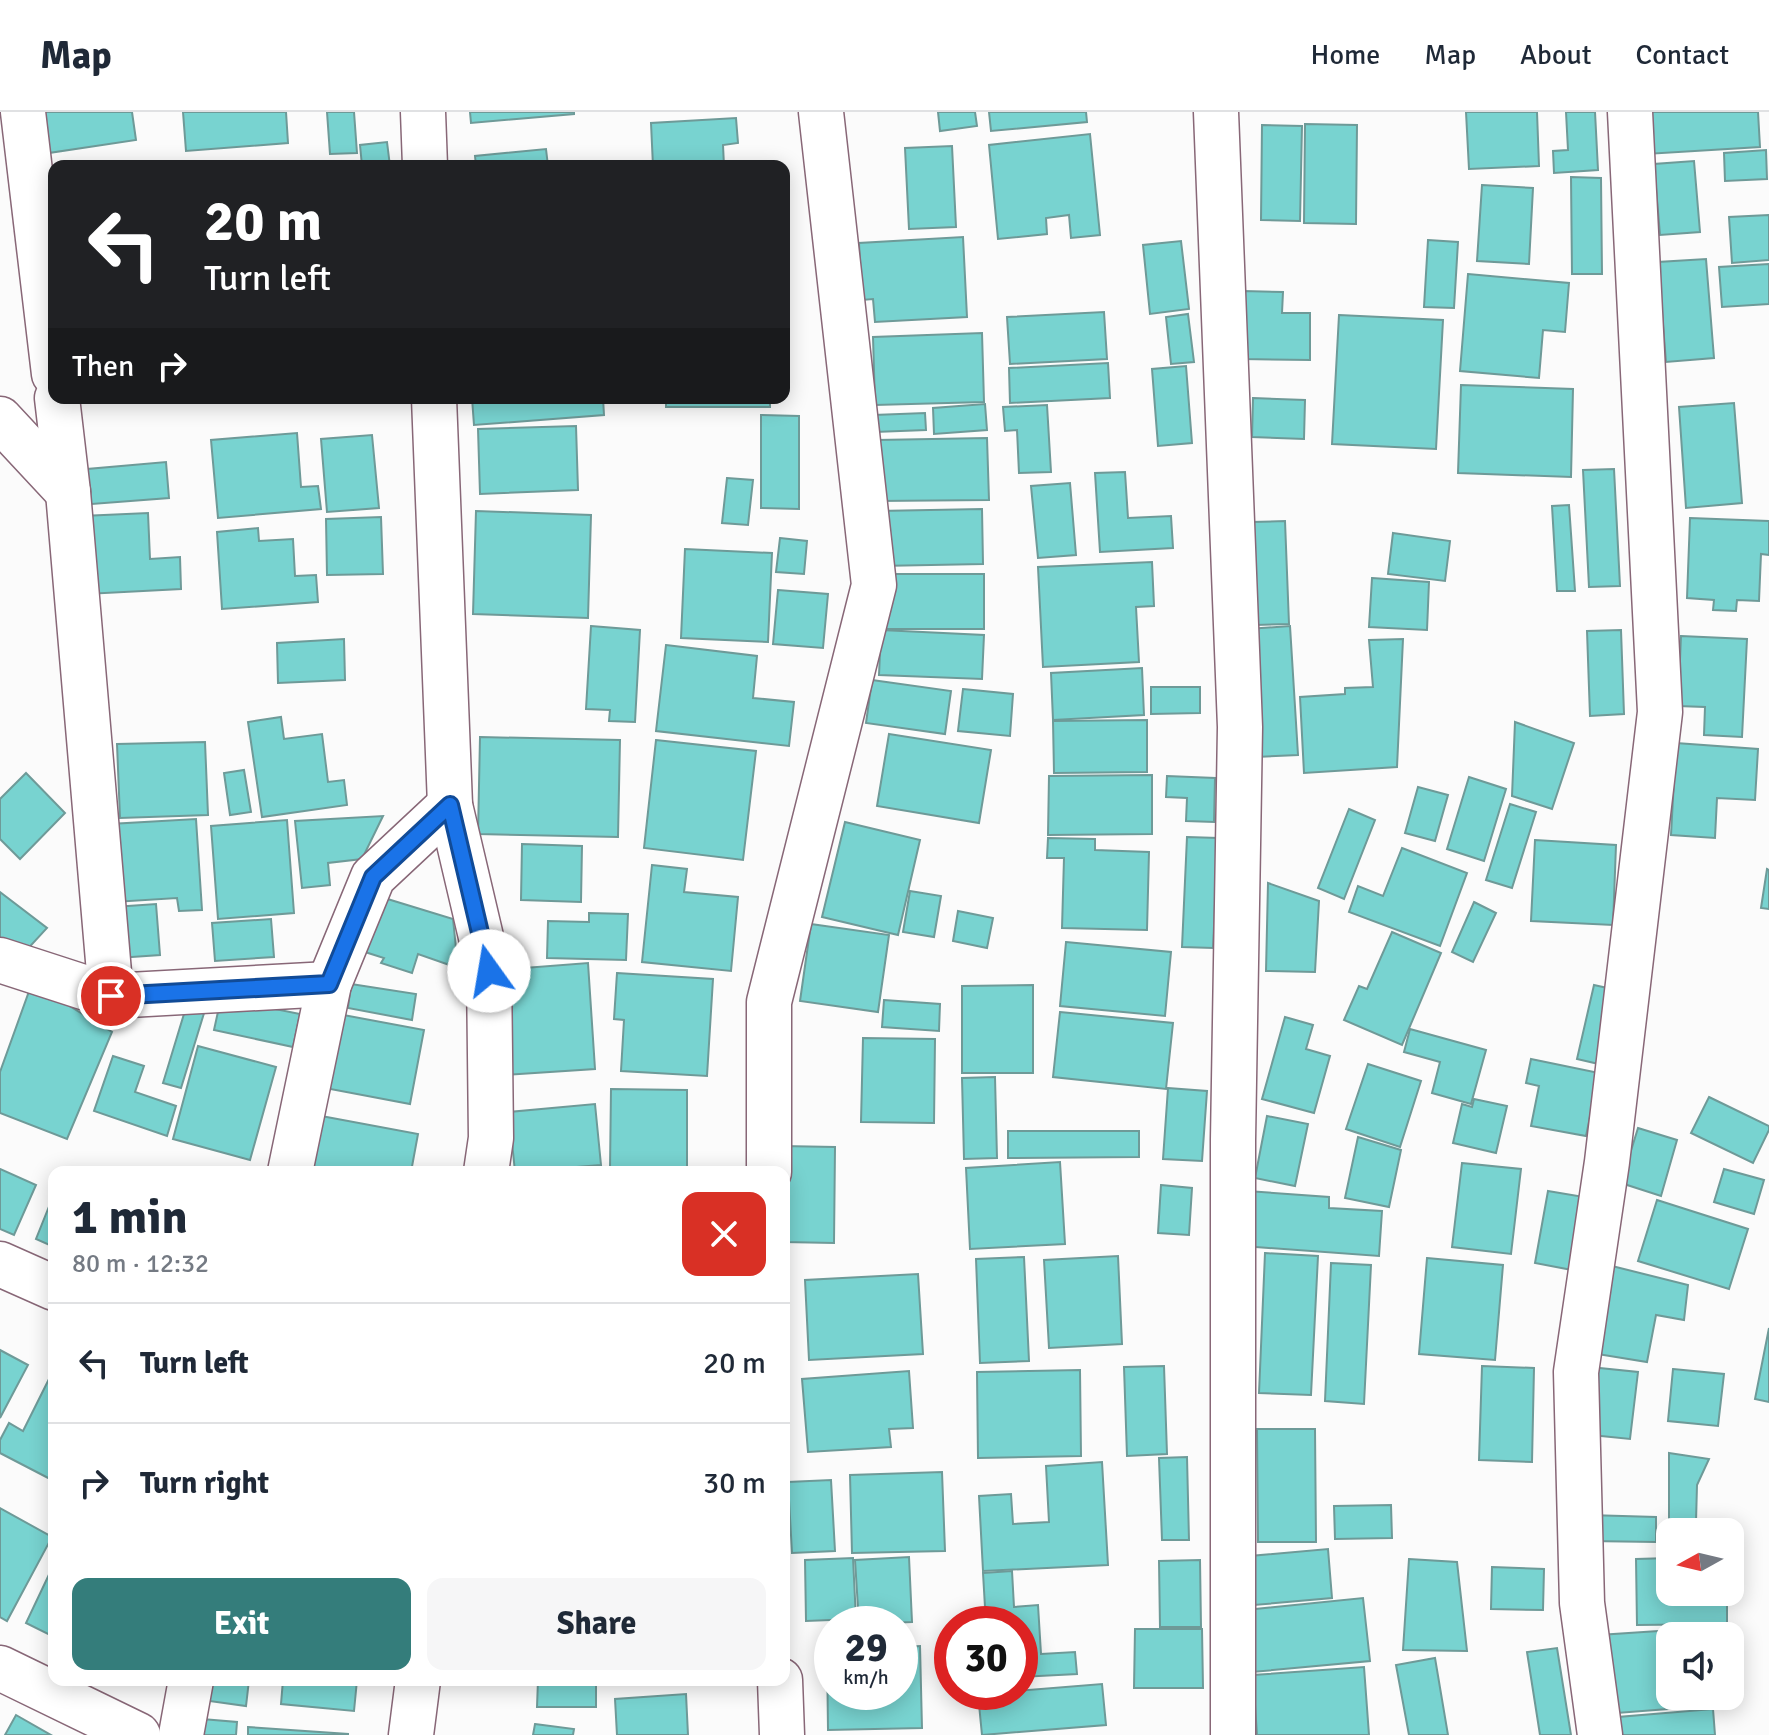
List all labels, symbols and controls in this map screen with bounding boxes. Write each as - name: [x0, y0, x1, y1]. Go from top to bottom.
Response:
- text: Map: [40, 32, 112, 79]
- text: Home: [1311, 38, 1380, 72]
- text: Map: [1424, 38, 1476, 72]
- text: About: [1520, 38, 1592, 72]
- text: Contact: [1636, 38, 1729, 72]
- text: 20 m: [204, 187, 322, 256]
- icon: left: [72, 192, 176, 296]
- text: Turn left: [204, 256, 331, 301]
- icon: right: [150, 344, 194, 388]
- text: Then: [72, 348, 134, 385]
- position arrow: [447, 929, 531, 1013]
- pin: [77, 962, 145, 1030]
- icon: arrive: [89, 974, 133, 1018]
- text: 1 min: [72, 1188, 188, 1247]
- button: close: [682, 1192, 766, 1276]
- text: 80 m · 12:32: [72, 1248, 209, 1280]
- icon: left: [72, 1341, 116, 1385]
- text: Turn left: [140, 1345, 249, 1382]
- text: 20 m: [703, 1345, 766, 1382]
- icon: right: [72, 1461, 116, 1505]
- text: Turn right: [140, 1465, 269, 1502]
- text: 30 m: [703, 1465, 766, 1502]
- north arrow: [1656, 1518, 1744, 1606]
- map controls: [1656, 1518, 1744, 1710]
- button: Exit: [72, 1578, 411, 1670]
- button: Share: [427, 1578, 766, 1670]
- speed limit sign: 30: [934, 1606, 1038, 1710]
- button: sound: [1656, 1622, 1744, 1710]
- text: 29: [844, 1623, 888, 1673]
- text: km/h: [843, 1665, 889, 1690]

